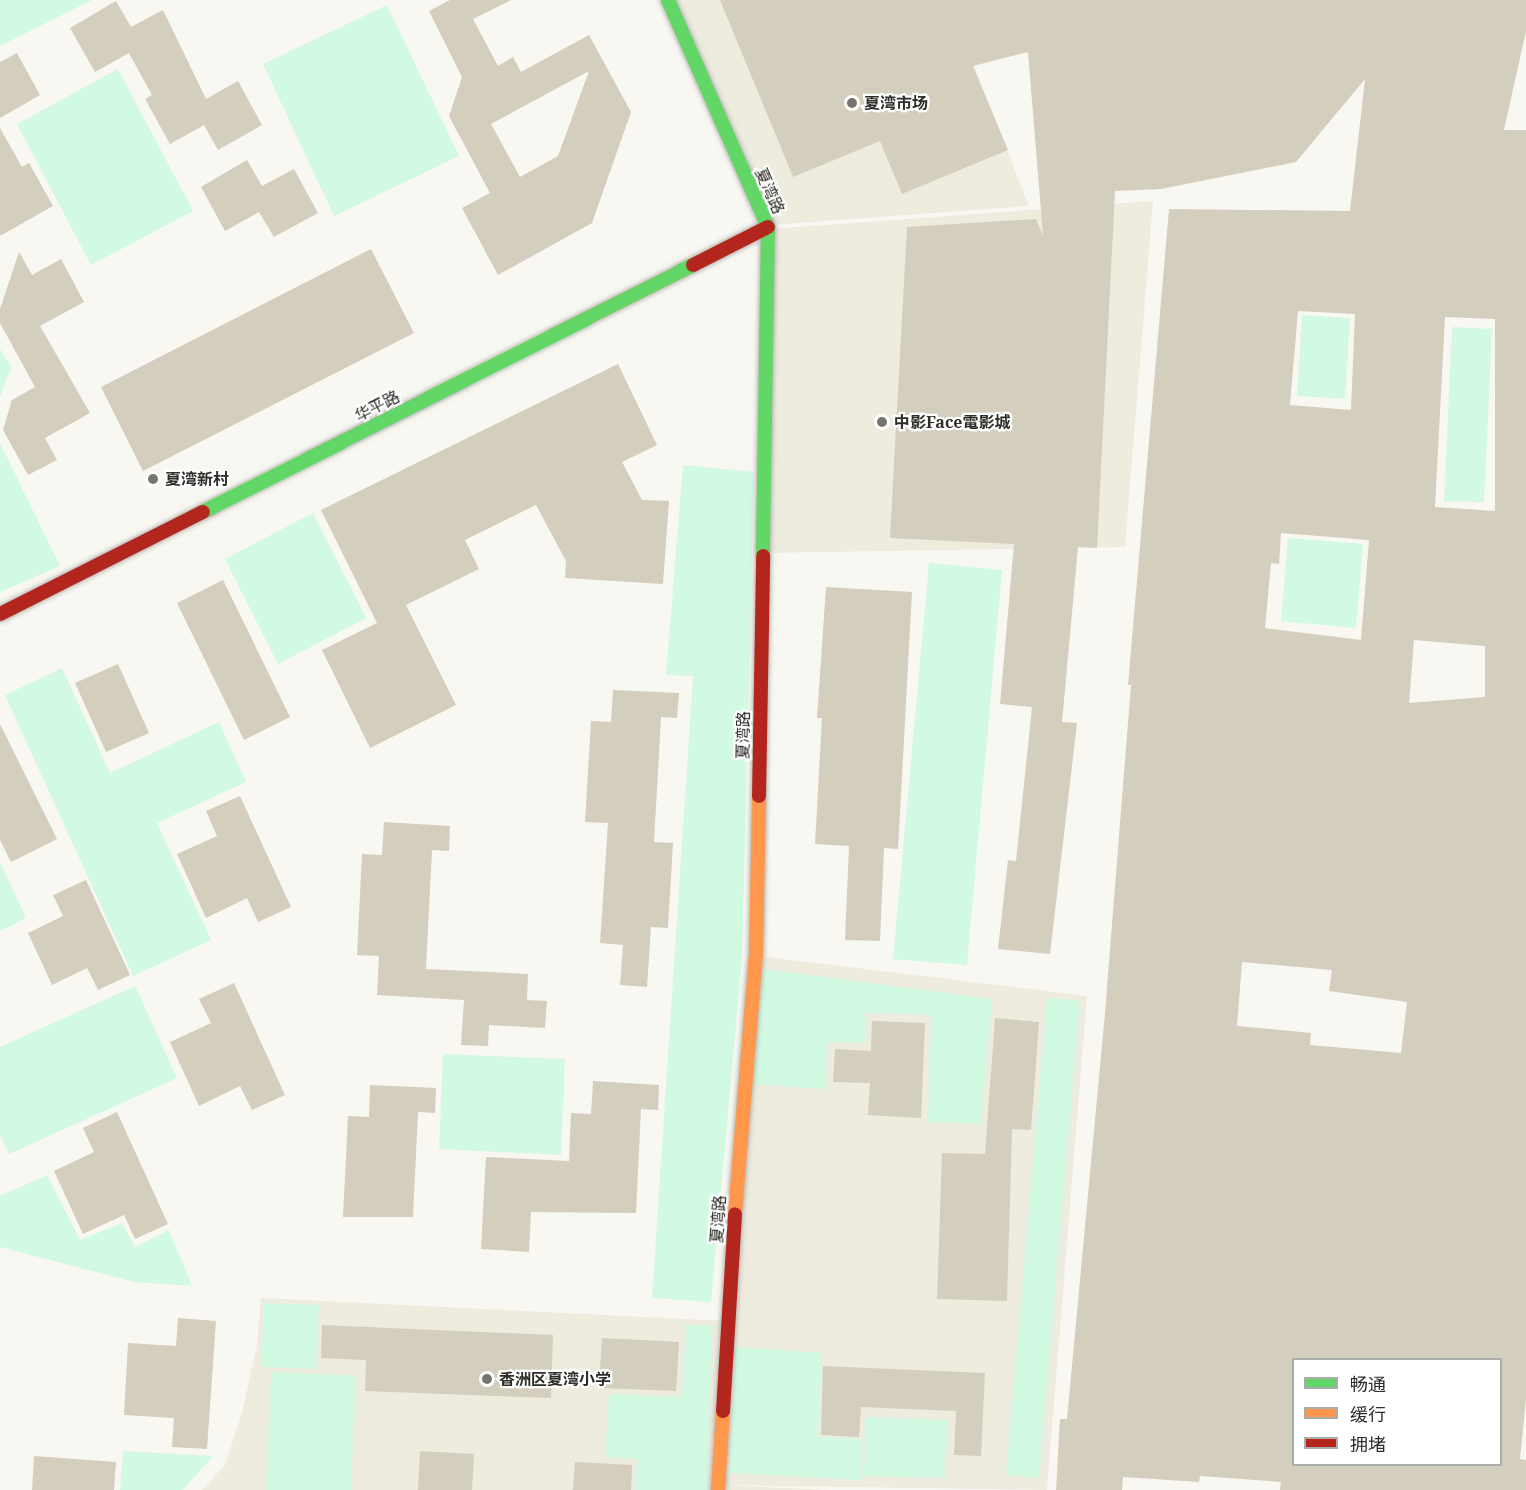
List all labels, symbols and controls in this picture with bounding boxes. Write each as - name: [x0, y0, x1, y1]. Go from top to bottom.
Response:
- place label: 夏湾市场: [864, 93, 928, 113]
- marker: 夏湾市场: [845, 96, 859, 110]
- street label: 夏湾路: [751, 165, 789, 217]
- street label: 华平路: [351, 387, 403, 425]
- place label: 中影Face電影城: [894, 412, 1010, 432]
- marker: 中影Face電影城: [875, 415, 889, 429]
- place label: 夏湾新村: [165, 469, 229, 489]
- marker: 夏湾新村: [146, 472, 160, 486]
- street label: 夏湾路: [733, 711, 753, 759]
- street label: 夏湾路: [707, 1194, 729, 1244]
- legend: [1292, 1358, 1502, 1466]
- place label: 香洲区夏湾小学: [499, 1369, 611, 1389]
- marker: 香洲区夏湾小学: [480, 1372, 494, 1386]
- text: 畅通: [1350, 1372, 1386, 1396]
- text: 缓行: [1350, 1402, 1386, 1426]
- text: 拥堵: [1350, 1432, 1386, 1456]

